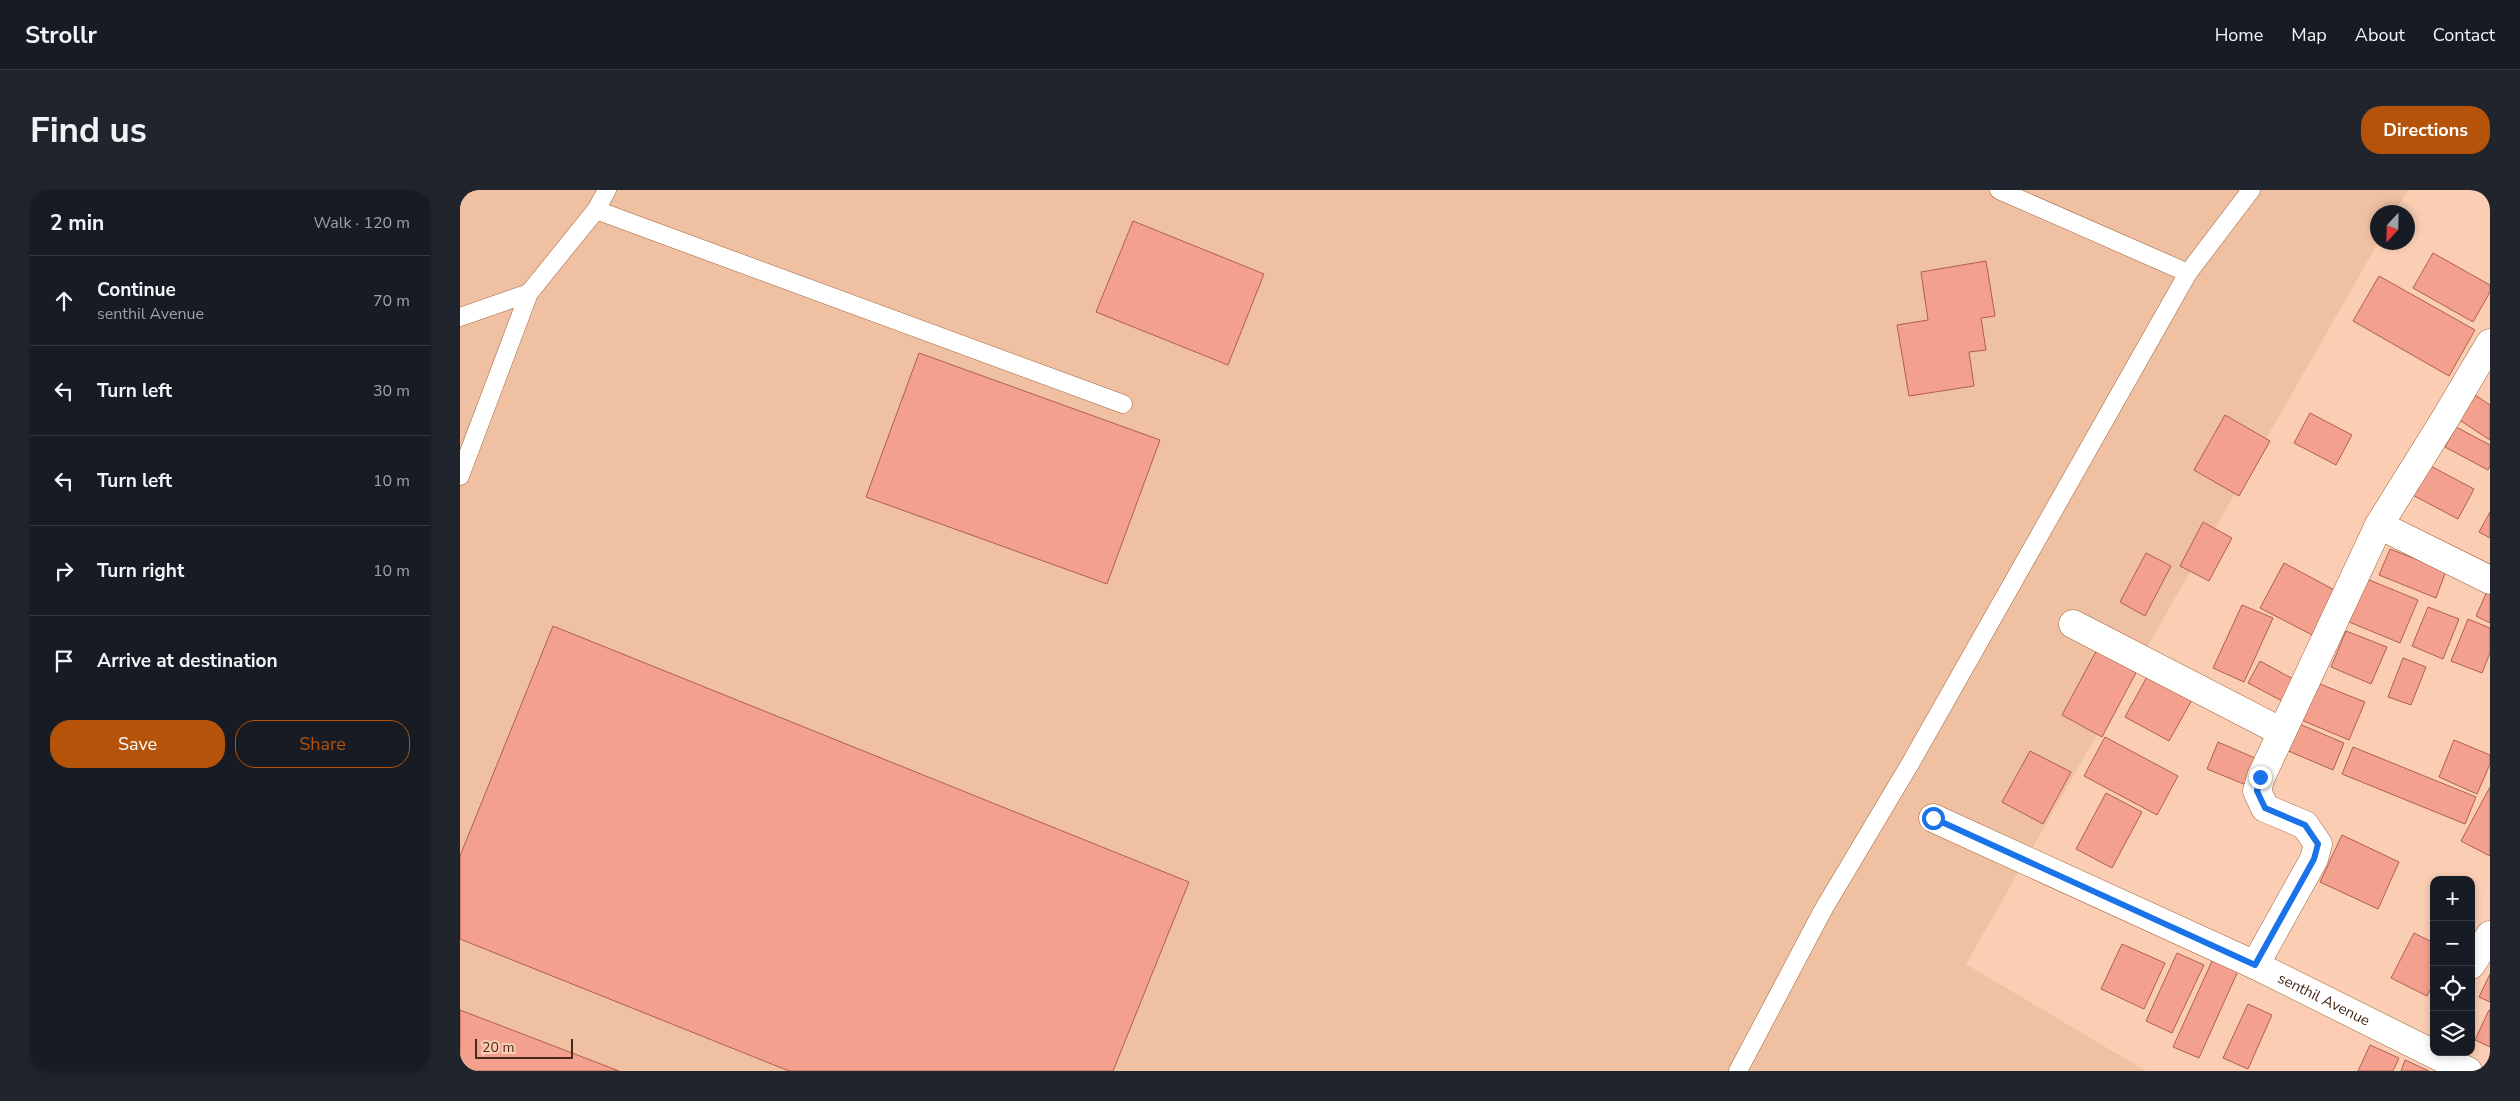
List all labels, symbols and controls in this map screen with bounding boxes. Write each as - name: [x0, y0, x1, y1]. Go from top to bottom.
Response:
- text: Strollr: [25, 19, 97, 51]
- text: Home: [2215, 23, 2263, 47]
- text: Map: [2291, 23, 2327, 47]
- text: About: [2355, 23, 2405, 47]
- text: Contact: [2433, 23, 2495, 47]
- button: Directions: [2361, 106, 2490, 154]
- text: Find us: [30, 107, 147, 154]
- north arrow: [2370, 205, 2415, 250]
- text: 2 min: [50, 209, 104, 237]
- text: Walk · 120 m: [314, 212, 410, 234]
- text: Continue: [97, 277, 176, 303]
- icon: ahead: [50, 287, 78, 315]
- text: 70 m: [373, 290, 410, 312]
- text: senthil Avenue: [97, 303, 204, 325]
- icon: left: [50, 377, 78, 405]
- text: Turn left: [97, 378, 172, 404]
- text: 30 m: [373, 380, 410, 402]
- icon: left: [50, 467, 78, 495]
- text: Turn left: [97, 468, 172, 494]
- text: 10 m: [373, 470, 410, 492]
- icon: right: [50, 557, 78, 585]
- text: Turn right: [97, 558, 184, 584]
- text: 10 m: [373, 560, 410, 582]
- icon: arrive: [50, 647, 78, 675]
- text: Arrive at destination: [97, 648, 278, 674]
- button: Save: [50, 720, 225, 768]
- button: Share: [235, 720, 410, 768]
- route end: [2249, 766, 2272, 789]
- route start: [1922, 807, 1945, 830]
- map controls: [2430, 876, 2475, 1056]
- button: +: [2430, 876, 2475, 921]
- button: −: [2430, 921, 2475, 966]
- button: locate: [2430, 966, 2475, 1011]
- street label: senthil Avenue: [2275, 968, 2373, 1031]
- button: layers: [2430, 1011, 2475, 1056]
- scale bar: [475, 1036, 572, 1059]
- text: 20 m: [482, 1038, 514, 1057]

